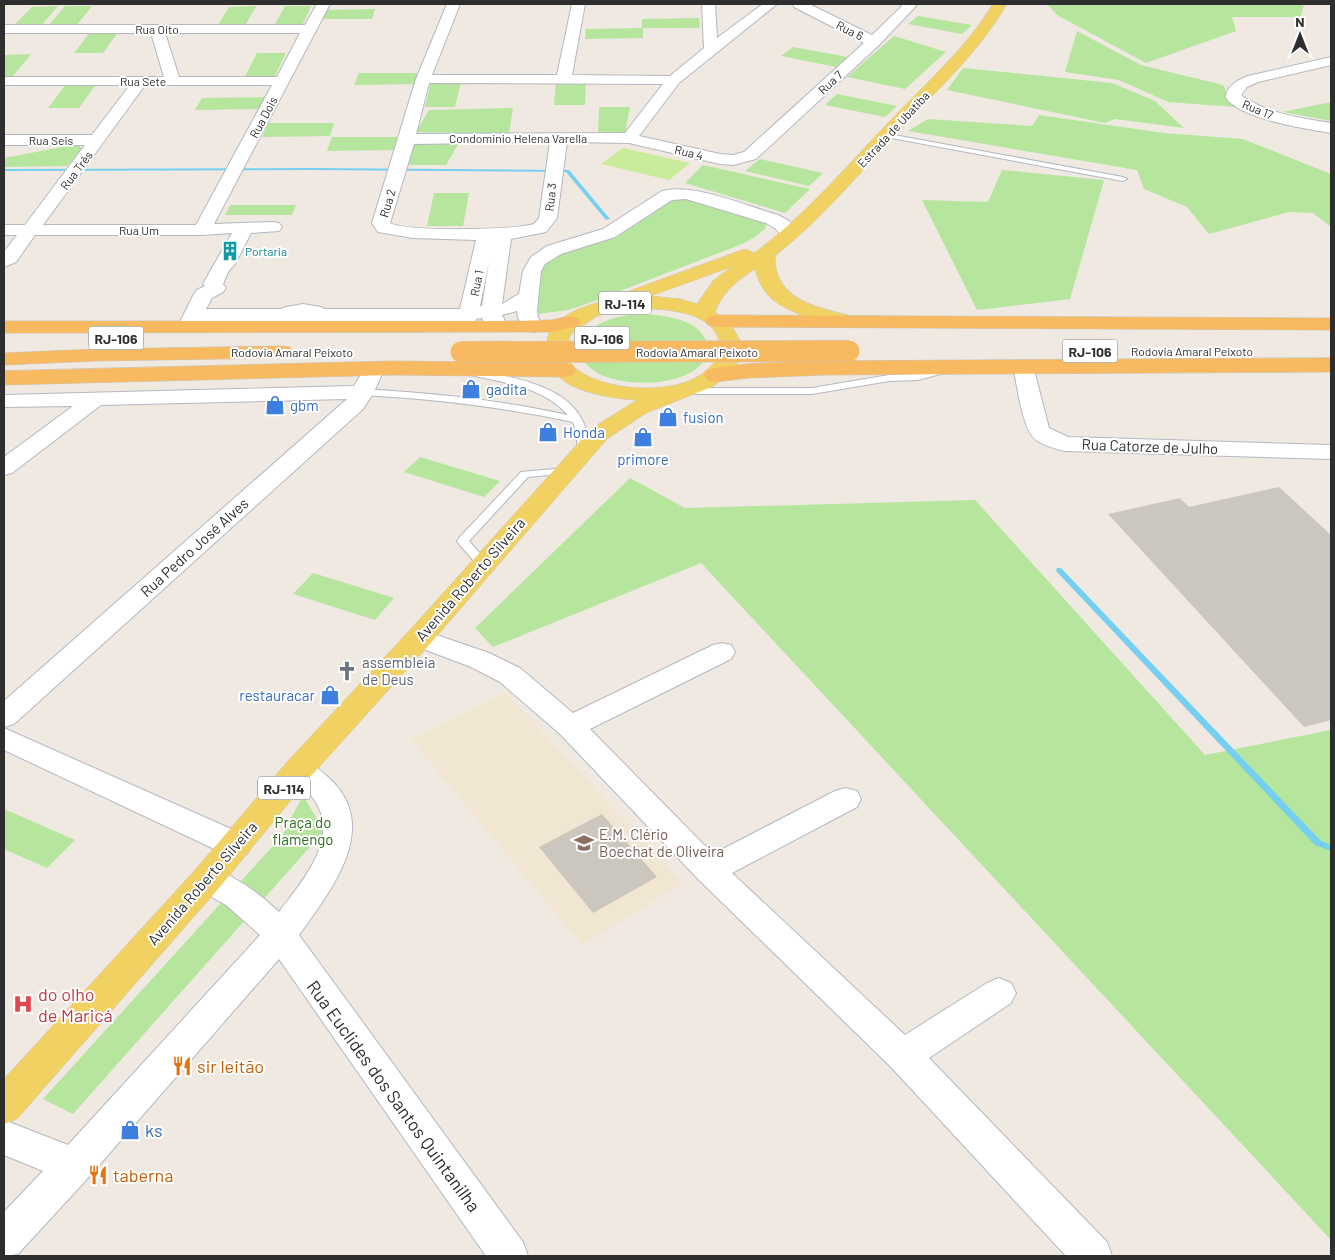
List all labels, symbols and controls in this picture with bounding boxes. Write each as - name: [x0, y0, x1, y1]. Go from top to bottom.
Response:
- north arrow: [1275, 10, 1325, 60]
- text: N: [1295, 13, 1305, 30]
- street label: Rua 6: [834, 17, 866, 43]
- street label: Rua Oito: [135, 22, 179, 36]
- street label: Rua 7: [815, 67, 845, 97]
- street label: Rua Sete: [120, 74, 166, 88]
- street label: Estrada de Ubatiba: [854, 88, 932, 170]
- street label: Rua Dois: [246, 94, 280, 140]
- street label: Rua 17: [1240, 96, 1276, 122]
- street label: Condominio Helena Varella: [449, 131, 587, 145]
- street label: Rua Seis: [29, 133, 73, 147]
- street label: Rua 4: [673, 142, 705, 162]
- street label: Rua Três: [57, 148, 95, 192]
- street label: Rua 3: [542, 182, 558, 212]
- street label: Rua 2: [376, 187, 398, 219]
- street label: Rua Um: [119, 223, 159, 237]
- building icon: Portaria: [219, 240, 241, 262]
- place label: Portaria: [245, 244, 287, 258]
- street label: Rua 1: [467, 269, 485, 297]
- road number: RJ-114: [599, 292, 651, 314]
- road number: RJ-106: [88, 326, 144, 349]
- road number: RJ-106: [574, 326, 630, 349]
- road number: RJ-106: [1062, 340, 1118, 362]
- street label: Rodovia Amaral Peixoto: [1131, 344, 1253, 358]
- street label: Rodovia Amaral Peixoto: [231, 345, 353, 359]
- street label: Rodovia Amaral Peixoto: [636, 345, 758, 359]
- shop icon: gadita: [460, 378, 482, 400]
- place label: gadita: [486, 380, 527, 398]
- shop icon: gbm: [264, 394, 286, 416]
- place label: gbm: [290, 396, 319, 414]
- shop icon: fusion: [657, 406, 679, 428]
- place label: fusion: [683, 408, 724, 426]
- shop icon: Honda: [537, 421, 559, 443]
- place label: Honda: [563, 423, 605, 441]
- shop icon: primore: [632, 426, 654, 448]
- street label: Rua Catorze de Julho: [1081, 435, 1219, 457]
- place label: primore: [617, 450, 669, 468]
- street label: Rua Pedro José Alves: [136, 494, 252, 600]
- street label: Avenida Roberto Silveira: [412, 514, 528, 644]
- place label: assembleia de Deus: [362, 653, 435, 688]
- church icon: assembleia de Deus: [336, 660, 358, 682]
- shop icon: restauracar: [319, 684, 341, 706]
- place label: restauracar: [239, 686, 316, 704]
- road number: RJ-114: [258, 776, 310, 800]
- park label: Praça do flamengo: [272, 813, 334, 848]
- street label: Avenida Roberto Silveira: [144, 818, 260, 948]
- place label: E.M. Clério Boechat de Oliveira: [599, 825, 724, 860]
- school or university icon: E.M. Clério Boechat de Oliveira: [573, 832, 595, 854]
- street label: Rua Euclides dos Santos Quintanilha: [303, 976, 485, 1216]
- place label: do olho de Maricá: [38, 983, 113, 1026]
- hospital icon: do olho de Maricá: [12, 993, 34, 1015]
- restaurant icon: sir leitão: [171, 1055, 193, 1077]
- place label: sir leitão: [197, 1055, 264, 1077]
- shop icon: ks: [119, 1119, 141, 1141]
- place label: ks: [145, 1119, 163, 1141]
- restaurant icon: taberna: [87, 1164, 109, 1186]
- place label: taberna: [113, 1164, 174, 1186]

